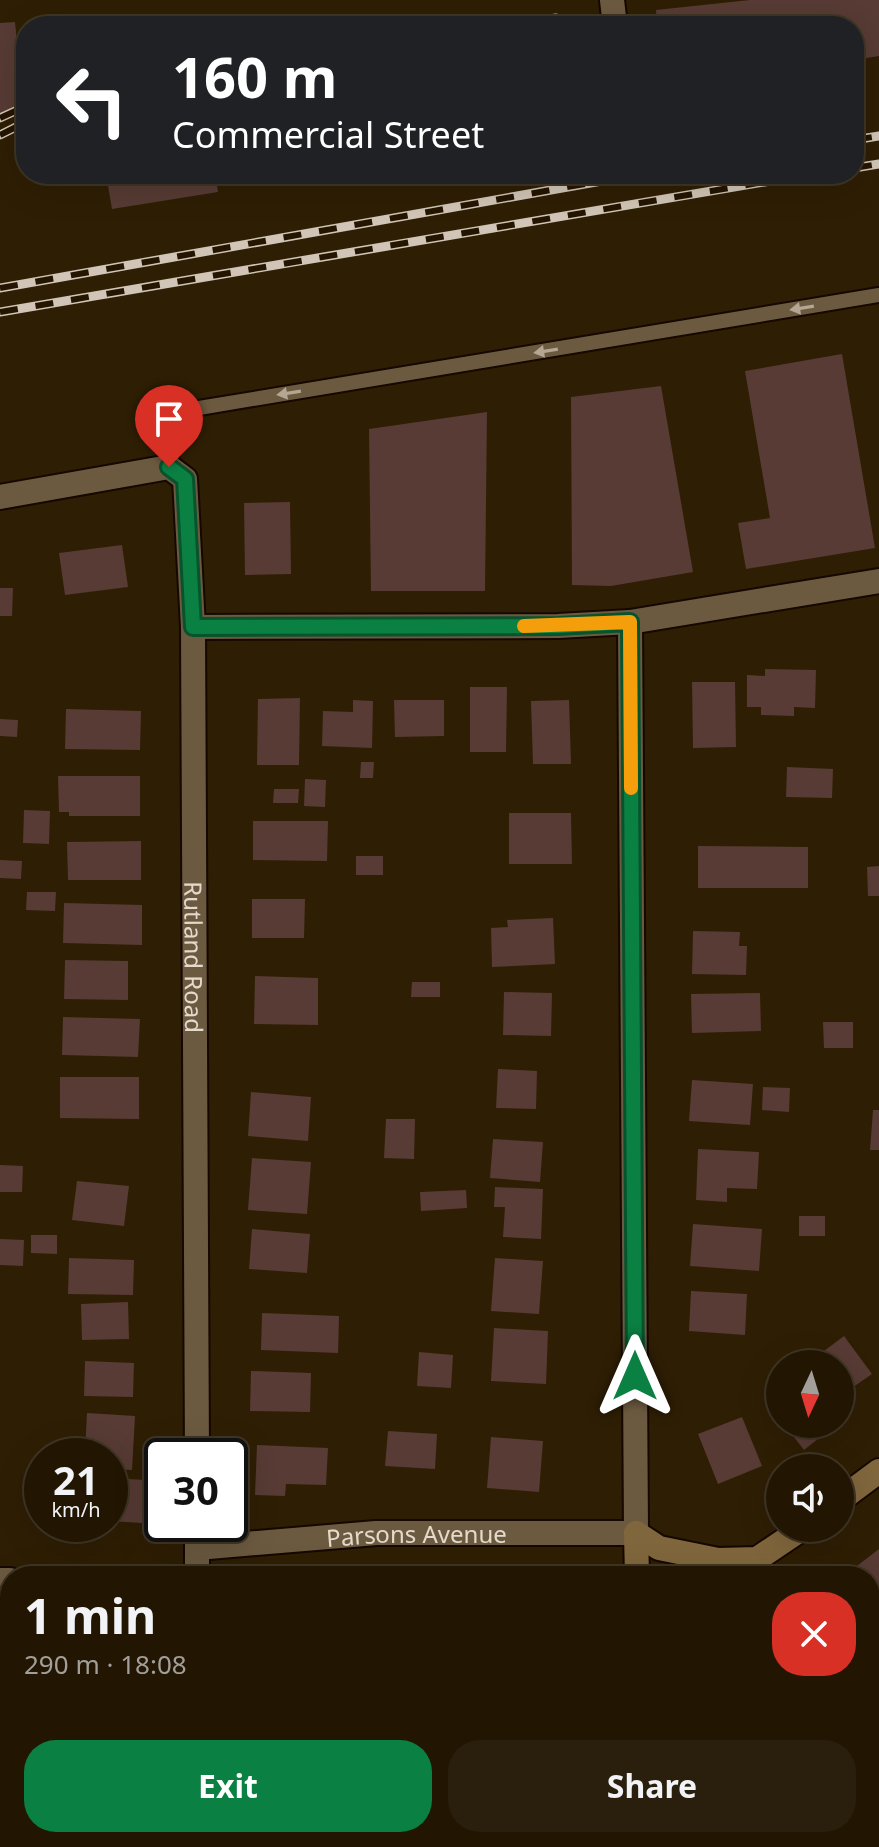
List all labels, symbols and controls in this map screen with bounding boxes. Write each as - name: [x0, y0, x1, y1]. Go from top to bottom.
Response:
- text: 160 m: [172, 38, 337, 114]
- icon: left: [40, 48, 144, 152]
- text: Commercial Street: [172, 110, 484, 159]
- one-way arrow: [789, 302, 814, 315]
- one-way arrow: [533, 345, 558, 357]
- pin: [135, 385, 203, 467]
- one-way arrow: [276, 387, 301, 400]
- icon: arrive: [147, 397, 191, 441]
- street label: Rutland Road: [178, 881, 211, 1033]
- position arrow: [593, 1334, 677, 1418]
- north arrow: [766, 1350, 854, 1438]
- map controls: [766, 1350, 854, 1542]
- speed limit sign: 30: [144, 1438, 248, 1542]
- text: 21: [53, 1452, 99, 1507]
- button: sound: [766, 1454, 854, 1542]
- text: km/h: [51, 1496, 101, 1523]
- street label: Parsons Avenue: [325, 1517, 507, 1554]
- text: 1 min: [24, 1583, 156, 1648]
- button: close: [772, 1592, 856, 1676]
- text: 290 m · 18:08: [24, 1646, 187, 1682]
- button: Exit: [24, 1740, 432, 1832]
- button: Share: [448, 1740, 856, 1832]

